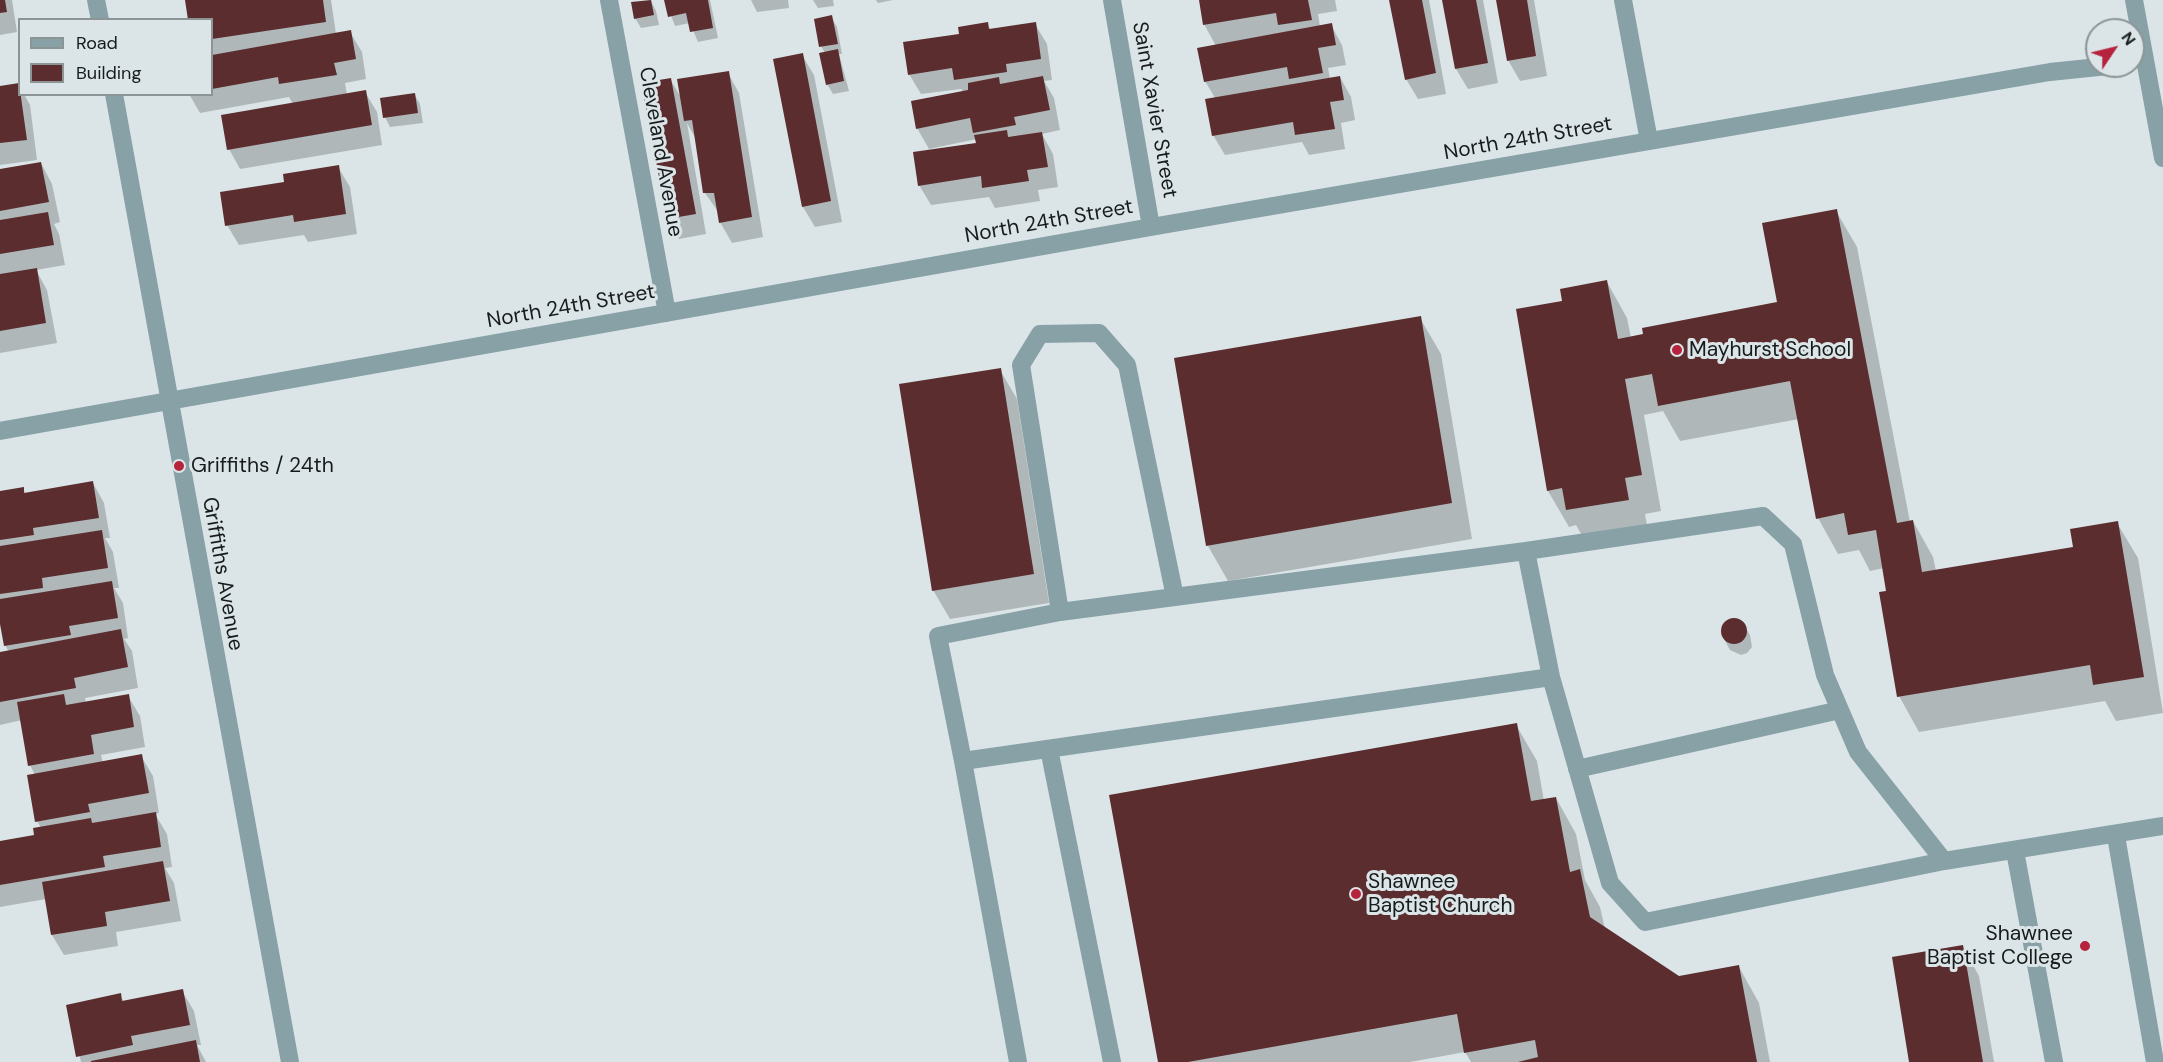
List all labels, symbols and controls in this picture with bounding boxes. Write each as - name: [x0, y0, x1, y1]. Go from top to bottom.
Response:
- legend: [18, 18, 213, 96]
- north arrow: [2085, 18, 2145, 78]
- street label: Saint Xavier Street: [1126, 20, 1182, 200]
- text: N: [2117, 28, 2140, 49]
- text: Road: [76, 31, 118, 55]
- text: Building: [76, 61, 141, 85]
- street label: Cleveland Avenue: [633, 65, 687, 239]
- street label: North 24th Street: [1442, 112, 1614, 166]
- street label: North 24th Street: [963, 195, 1135, 249]
- street label: North 24th Street: [485, 280, 657, 334]
- place label: Mayhurst School: [1689, 337, 1851, 363]
- marker: Mayhurst School: [1670, 343, 1684, 357]
- place label: Griffiths / 24th: [191, 453, 334, 479]
- marker: Griffiths / 24th: [172, 459, 186, 473]
- street label: Griffiths Avenue: [196, 495, 248, 653]
- place label: Shawnee Baptist Church: [1368, 869, 1513, 919]
- marker: Shawnee Baptist Church: [1349, 887, 1363, 901]
- place label: Shawnee Baptist College: [1927, 921, 2073, 971]
- marker: Shawnee Baptist College: [2078, 939, 2092, 953]

